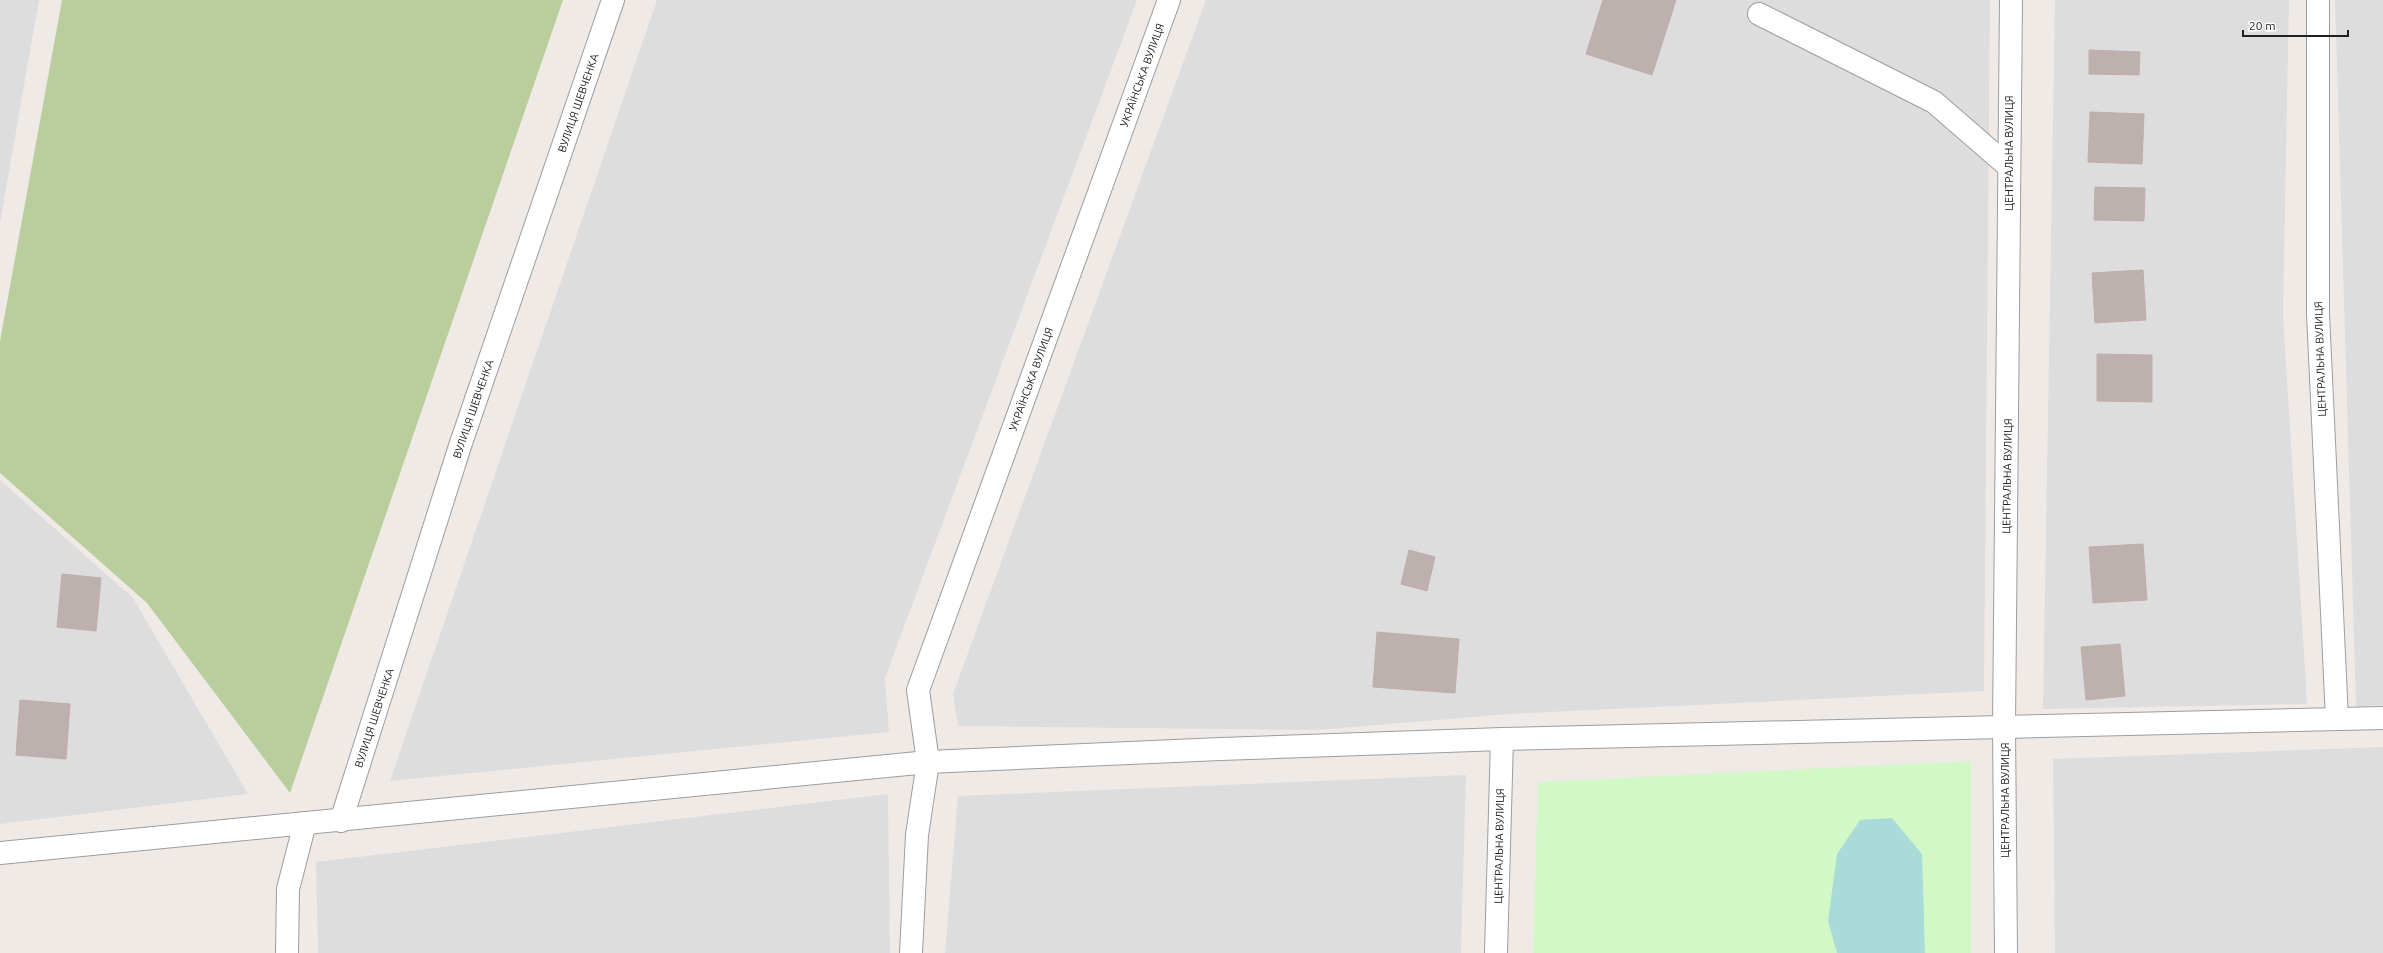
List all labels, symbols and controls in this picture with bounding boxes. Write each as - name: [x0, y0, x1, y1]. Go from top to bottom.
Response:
- scale bar: [2243, 12, 2348, 38]
- text: 20 m: [2249, 19, 2276, 32]
- street label: УКРАЇНСЬКА ВУЛИЦЯ: [1118, 22, 1166, 128]
- street label: ВУЛИЦЯ ШЕВЧЕНКА: [555, 51, 601, 154]
- street label: ЦЕНТРАЛЬНА ВУЛИЦЯ: [2003, 95, 2015, 211]
- street label: ЦЕНТРАЛЬНА ВУЛИЦЯ: [2312, 301, 2328, 417]
- street label: УКРАЇНСЬКА ВУЛИЦЯ: [1007, 326, 1055, 432]
- street label: ВУЛИЦЯ ШЕВЧЕНКА: [450, 357, 496, 460]
- street label: ЦЕНТРАЛЬНА ВУЛИЦЯ: [2000, 418, 2014, 534]
- street label: ВУЛИЦЯ ШЕВЧЕНКА: [352, 666, 396, 769]
- street label: ЦЕНТРАЛЬНА ВУЛИЦЯ: [1999, 742, 2011, 858]
- street label: ЦЕНТРАЛЬНА ВУЛИЦЯ: [1492, 788, 1506, 904]

